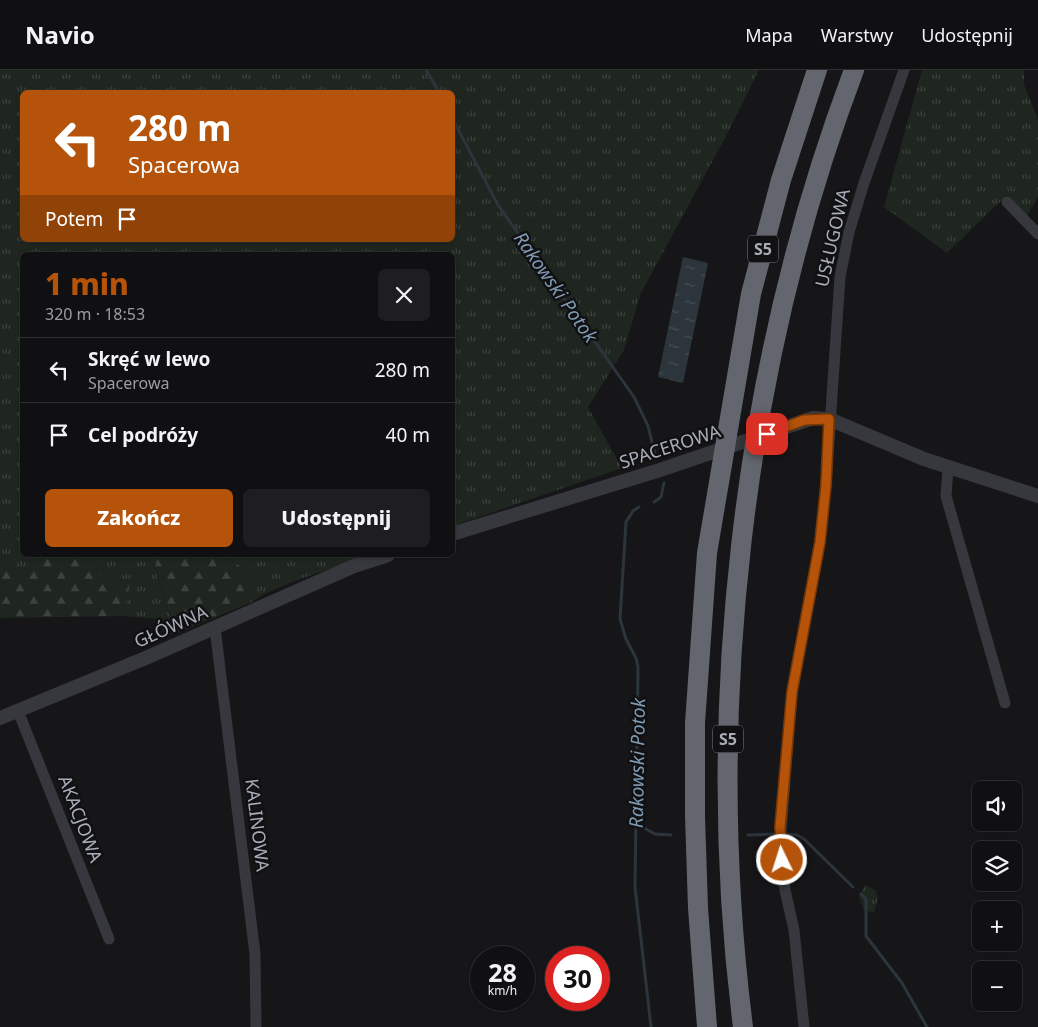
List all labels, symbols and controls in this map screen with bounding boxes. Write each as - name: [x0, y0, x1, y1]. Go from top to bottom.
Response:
- text: Navio: [25, 18, 95, 51]
- text: Mapa: [745, 23, 793, 47]
- text: Warstwy: [821, 23, 893, 47]
- text: Udostępnij: [921, 23, 1013, 47]
- text: 280 m: [128, 104, 231, 151]
- icon: left: [45, 110, 110, 175]
- text: Spacerowa: [128, 149, 240, 179]
- street label: USŁUGOWA: [809, 186, 855, 289]
- icon: arrive: [113, 205, 141, 233]
- text: Potem: [45, 206, 103, 232]
- water label: Rakowski Potok: [508, 226, 604, 348]
- road number: S5: [748, 235, 778, 262]
- text: 1 min: [45, 263, 129, 304]
- button: close: [378, 269, 430, 321]
- text: 320 m · 18:53: [45, 303, 145, 325]
- text: Skręć w lewo: [88, 346, 210, 372]
- icon: left: [45, 356, 73, 384]
- text: 280 m: [375, 357, 430, 383]
- text: Spacerowa: [88, 372, 170, 394]
- pin: [746, 413, 788, 455]
- street label: SPACEROWA: [616, 418, 724, 474]
- icon: arrive: [753, 420, 781, 448]
- icon: arrive: [45, 421, 73, 449]
- text: Cel podróży: [88, 422, 198, 448]
- text: 40 m: [386, 422, 430, 448]
- button: Zakończ: [45, 489, 233, 547]
- button: Udostępnij: [243, 489, 430, 547]
- street label: GŁÓWNA: [130, 599, 212, 653]
- water label: Rakowski Potok: [623, 697, 651, 828]
- road number: S5: [713, 726, 743, 752]
- street label: AKACJOWA: [53, 772, 109, 866]
- street label: KALINOWA: [240, 777, 276, 873]
- map controls: [972, 781, 1022, 1011]
- button: sound: [972, 781, 1022, 831]
- position arrow: [755, 833, 807, 885]
- button: layers: [972, 841, 1022, 891]
- button: +: [972, 901, 1022, 951]
- speed limit sign: 30: [545, 946, 610, 1011]
- text: 28: [488, 955, 517, 989]
- button: −: [972, 961, 1022, 1011]
- text: km/h: [488, 982, 517, 999]

